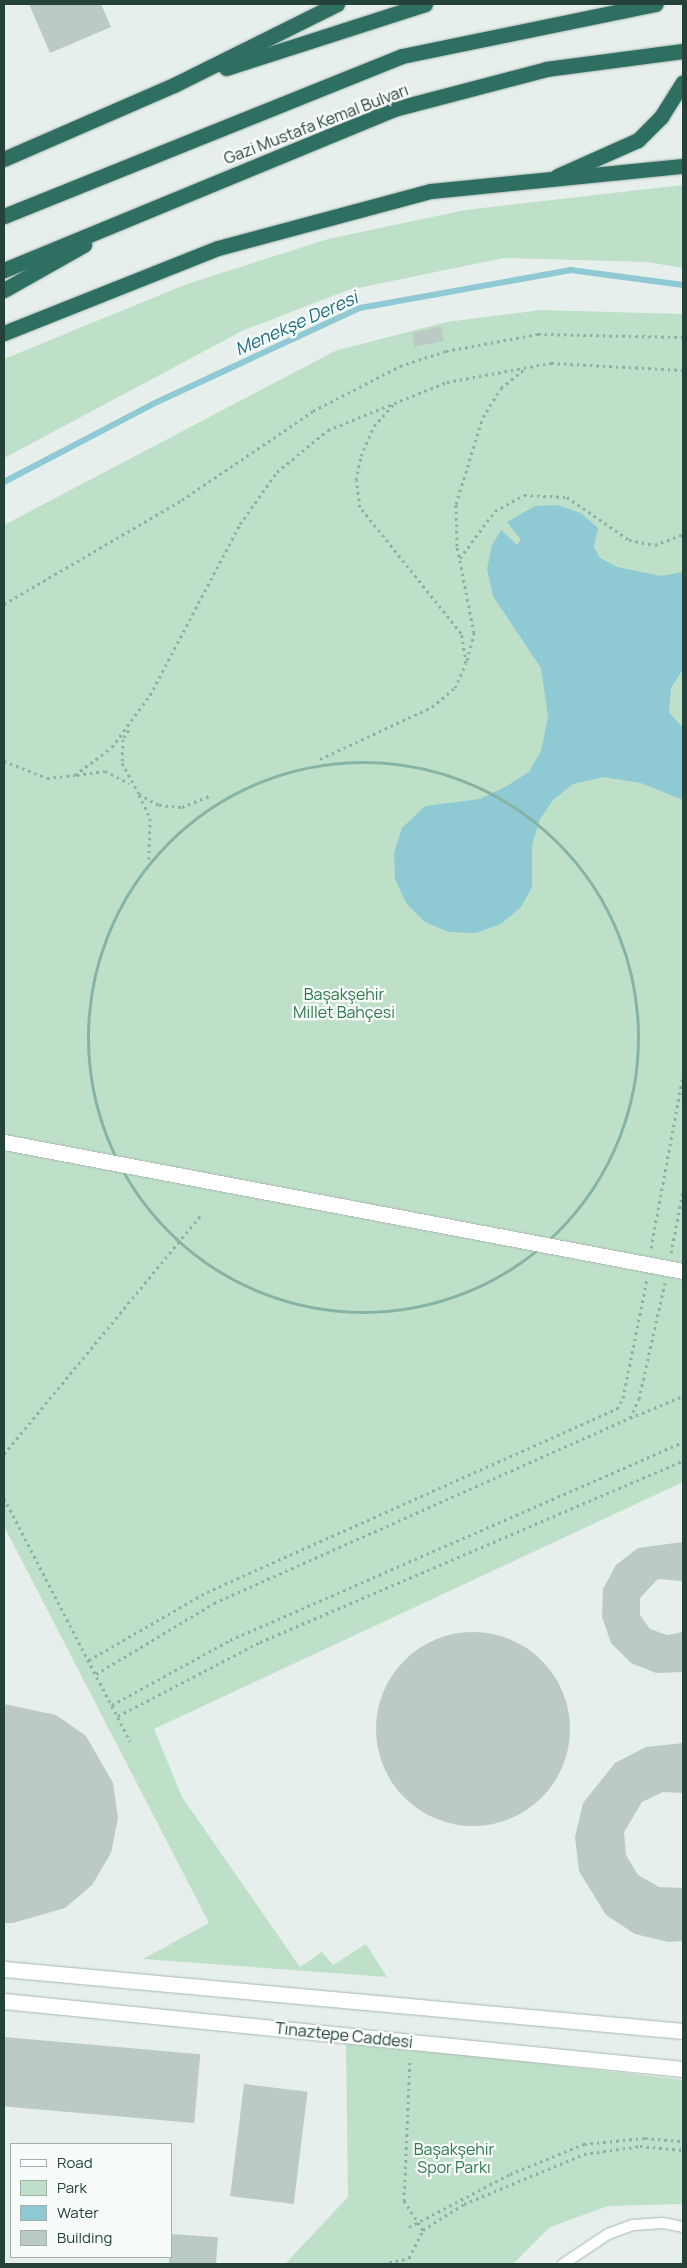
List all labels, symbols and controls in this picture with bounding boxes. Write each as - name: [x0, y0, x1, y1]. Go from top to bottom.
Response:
- street label: Gazi Mustafa Kemal Bulvarı: [221, 80, 411, 168]
- water label: Menekşe Deresi: [231, 286, 361, 360]
- park label: Başakşehir Millet Bahçesi: [293, 984, 395, 1022]
- street label: Tınaztepe Caddesi: [274, 2018, 414, 2052]
- park label: Başakşehir Spor Parkı: [414, 2139, 494, 2177]
- legend: [10, 2143, 172, 2258]
- text: Road: [57, 2152, 93, 2173]
- text: Park: [57, 2177, 87, 2198]
- text: Water: [57, 2202, 99, 2223]
- text: Building: [57, 2227, 112, 2248]

